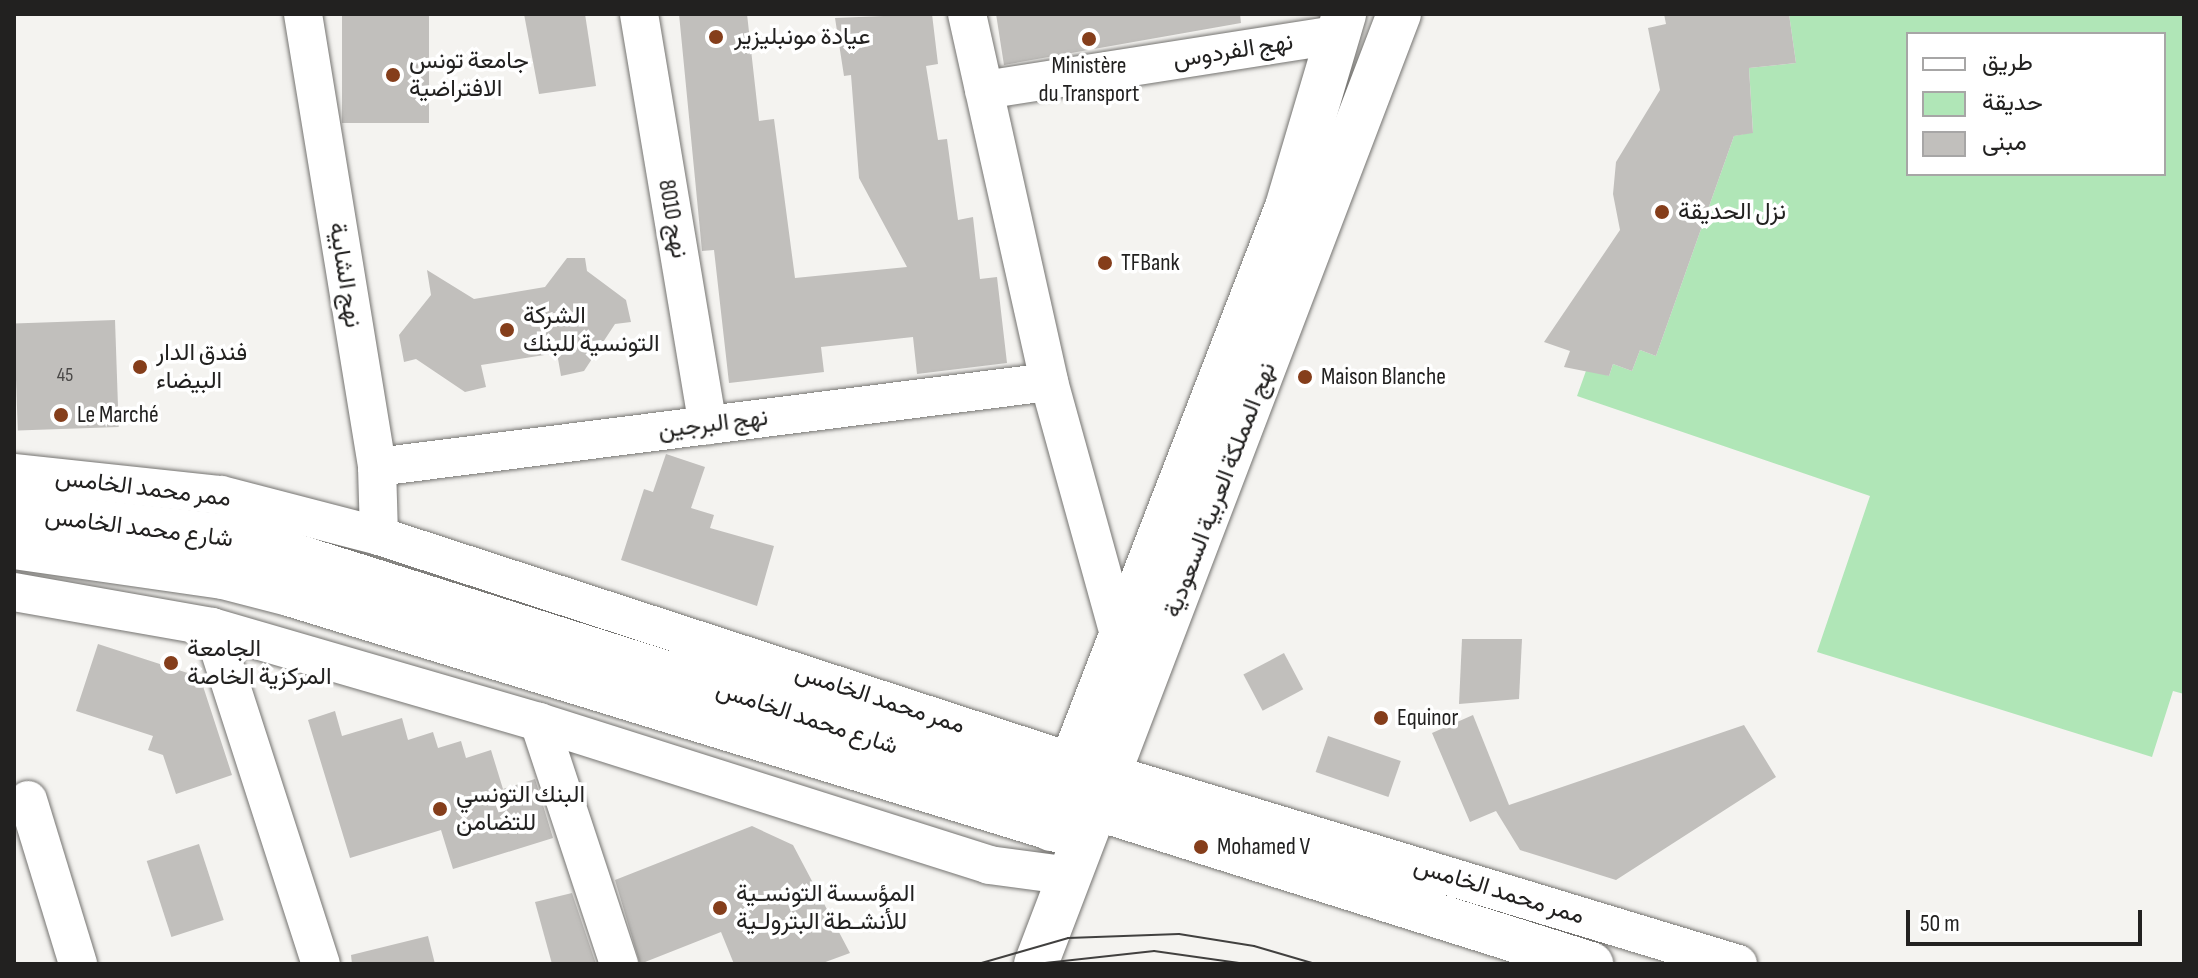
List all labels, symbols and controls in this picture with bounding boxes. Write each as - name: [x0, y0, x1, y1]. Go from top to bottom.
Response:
- place label: عيادة مونبليزير: [734, 23, 871, 51]
- marker: عيادة مونبليزير: [705, 26, 727, 48]
- street label: نهج الفردوس: [1171, 27, 1295, 75]
- marker: Ministère du Transport: [1080, 30, 1098, 48]
- legend: [1906, 32, 2166, 176]
- place label: جامعة تونس الافتراضية: [409, 47, 529, 103]
- text: طريق: [1982, 48, 2033, 77]
- place label: Ministère du Transport: [1039, 52, 1139, 108]
- marker: جامعة تونس الافتراضية: [384, 66, 402, 84]
- text: حديقة: [1982, 88, 2043, 117]
- text: مبنى: [1982, 128, 2027, 157]
- street label: نهج 8010: [652, 177, 694, 261]
- place label: نزل الحديقة: [1678, 198, 1786, 226]
- marker: نزل الحديقة: [1653, 203, 1671, 221]
- street label: نهج الشابية: [322, 220, 368, 330]
- place label: TFBank: [1121, 249, 1180, 277]
- marker: TFBank: [1096, 254, 1114, 272]
- place label: الشركة التونسية للبنك: [523, 302, 660, 358]
- marker: الشركة التونسية للبنك: [498, 321, 516, 339]
- place label: فندق الدار البيضاء: [156, 339, 247, 395]
- marker: فندق الدار البيضاء: [131, 358, 149, 376]
- street label: نهج المملكة العربية السعودية: [1158, 358, 1282, 622]
- house number: 45: [57, 363, 73, 387]
- place label: Maison Blanche: [1321, 363, 1446, 391]
- marker: Maison Blanche: [1296, 368, 1314, 386]
- place label: Le Marché: [77, 401, 159, 429]
- street label: نهج البرجين: [657, 403, 769, 445]
- marker: Le Marché: [52, 406, 70, 424]
- street label: ممر محمد الخامس: [54, 463, 232, 513]
- street label: شارع محمد الخامس: [43, 502, 235, 554]
- place label: الجامعة المركزية الخاصة: [187, 635, 332, 691]
- marker: الجامعة المركزية الخاصة: [162, 654, 180, 672]
- street label: ممر محمد الخامس: [792, 658, 968, 740]
- street label: شارع محمد الخامس: [713, 675, 901, 761]
- place label: Equinor: [1397, 704, 1458, 732]
- marker: Equinor: [1372, 709, 1390, 727]
- place label: البنك التونسي للتضامن: [456, 781, 585, 837]
- marker: البنك التونسي للتضامن: [431, 800, 449, 818]
- place label: Mohamed V: [1217, 833, 1310, 861]
- marker: Mohamed V: [1192, 838, 1210, 856]
- street label: ممر محمد الخامس: [1410, 851, 1588, 931]
- place label: المؤسسة التونسـية للأنشـطة البترولـية: [736, 880, 915, 936]
- scale bar: [1910, 894, 2146, 944]
- marker: المؤسسة التونسـية للأنشـطة البترولـية: [711, 899, 729, 917]
- text: 50 m: [1920, 909, 1960, 938]

